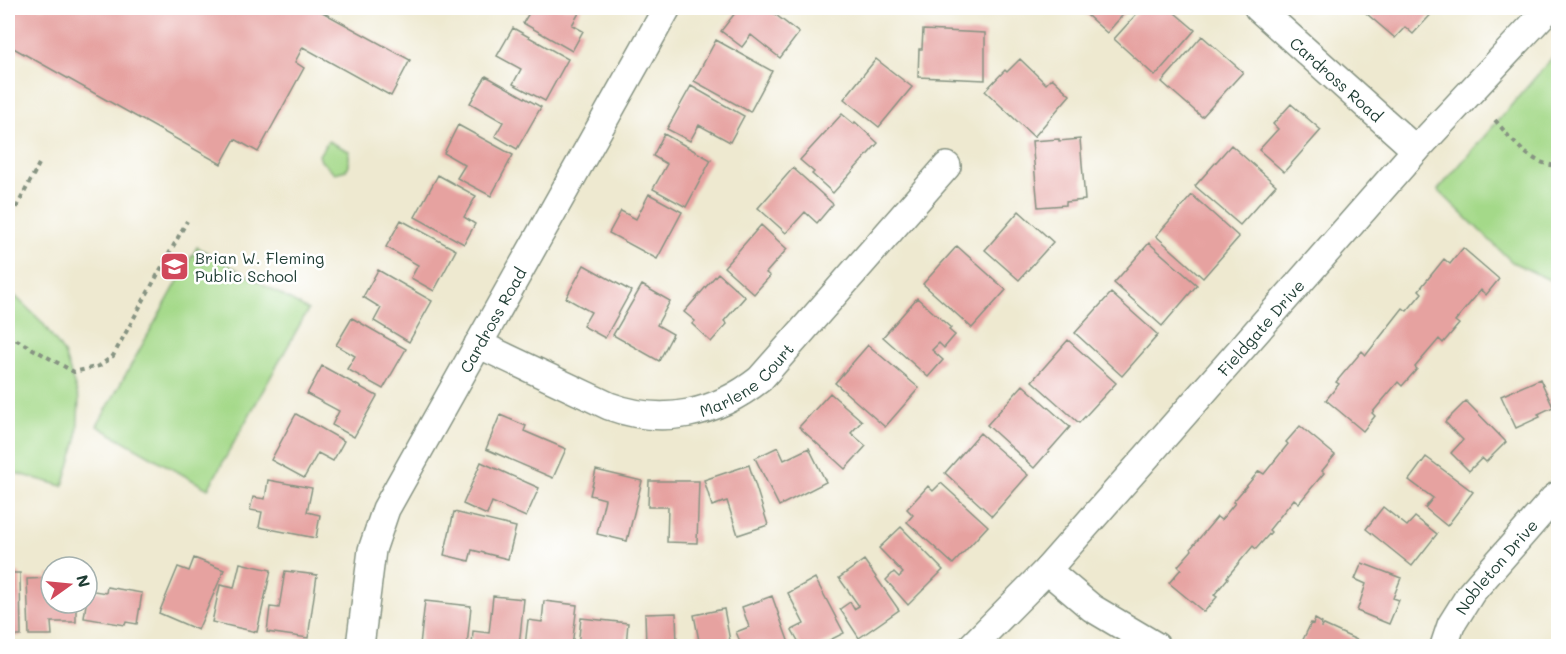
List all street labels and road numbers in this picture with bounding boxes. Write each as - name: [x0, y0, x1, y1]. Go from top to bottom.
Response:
- street label: Cardross Road: [1286, 32, 1388, 126]
- street label: Cardross Road: [454, 263, 530, 376]
- street label: Fieldgate Drive: [1212, 275, 1308, 380]
- street label: Marlene Court: [697, 338, 798, 421]
- street label: Nobleton Drive: [1450, 514, 1542, 618]

